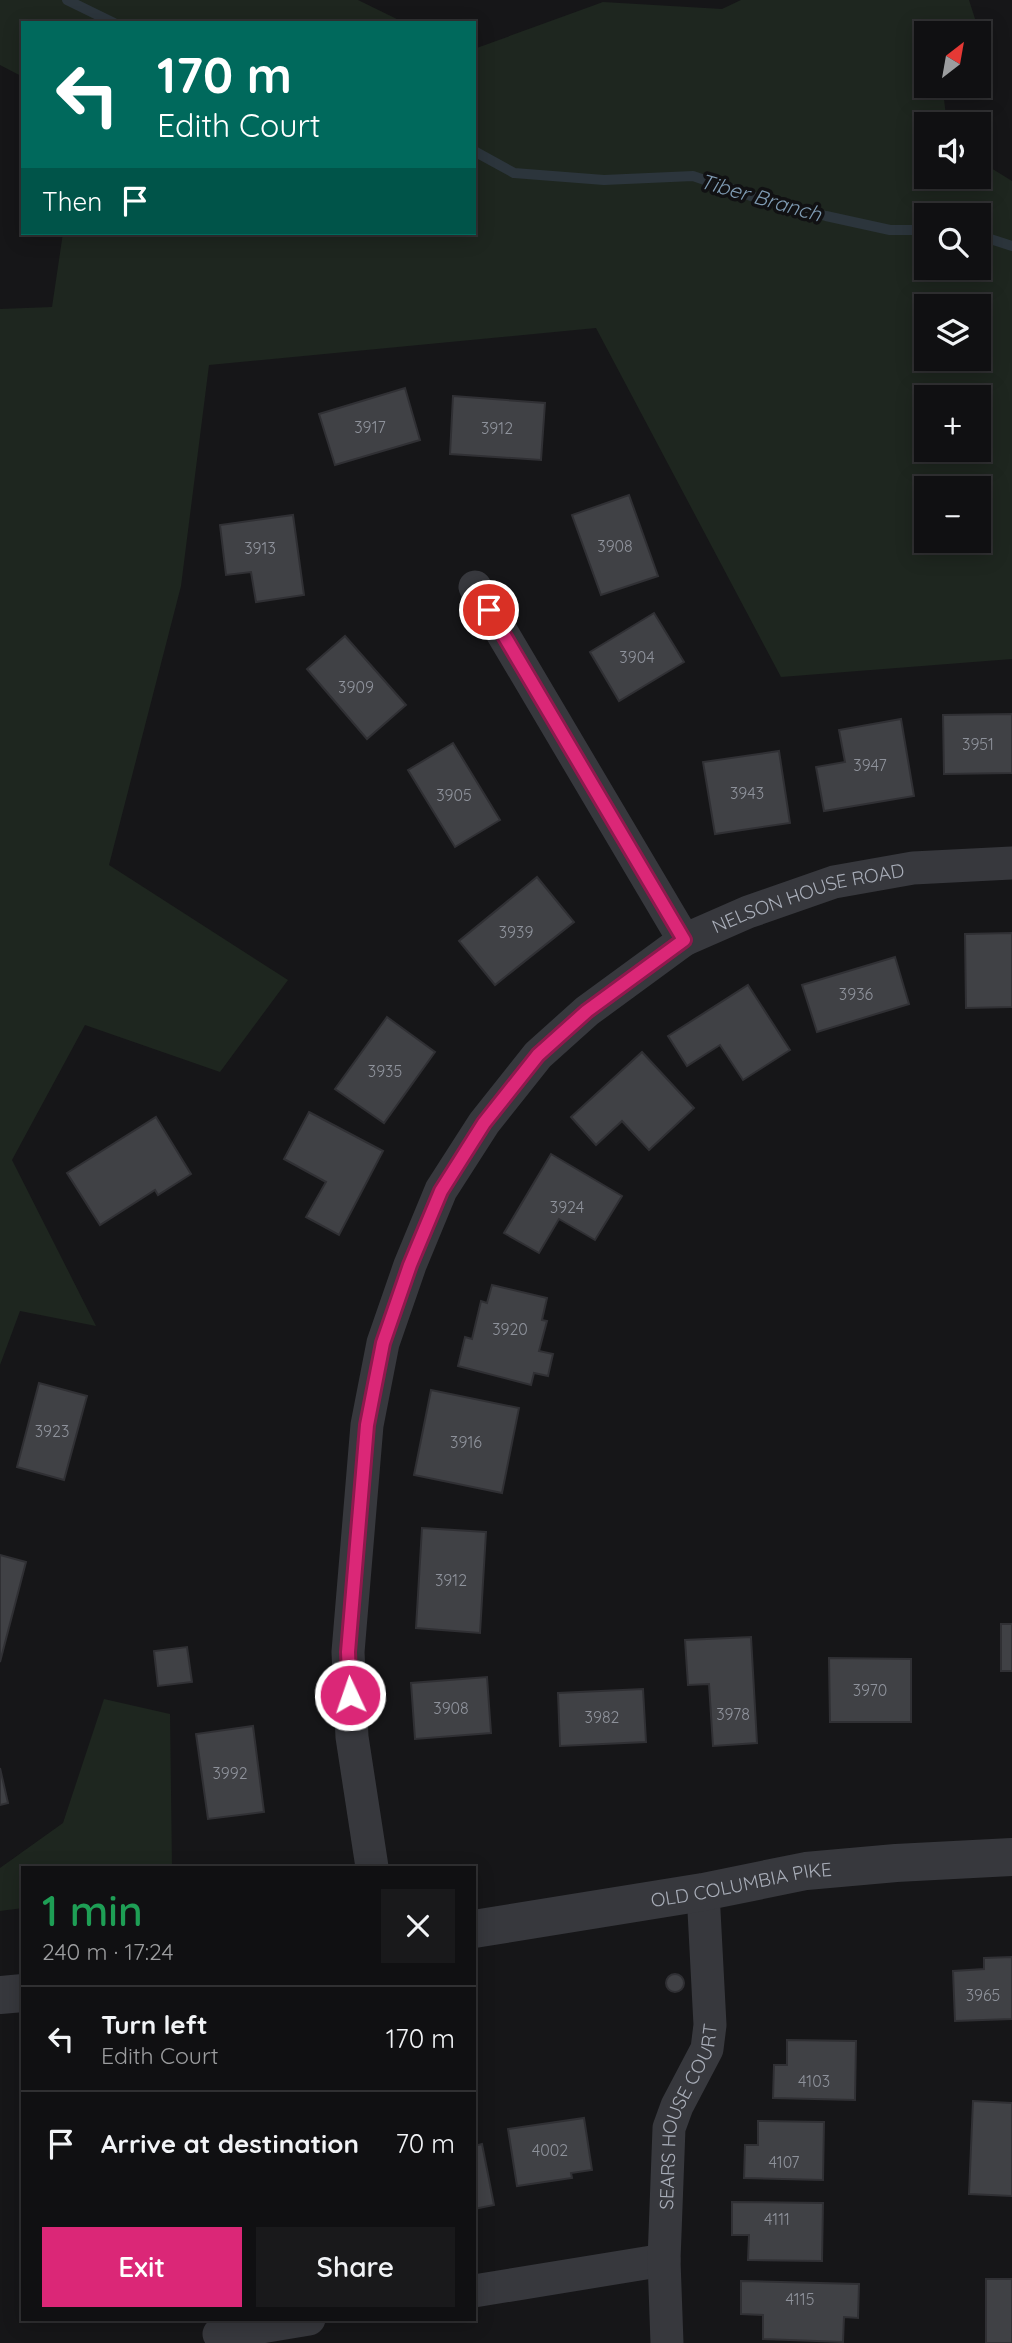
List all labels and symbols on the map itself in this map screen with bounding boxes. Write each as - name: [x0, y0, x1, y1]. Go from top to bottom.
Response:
- north arrow: [914, 21, 990, 98]
- water label: Tiber Branch: [697, 167, 826, 227]
- house number: 3917: [354, 417, 386, 437]
- house number: 3912: [481, 418, 513, 438]
- house number: 3908: [597, 536, 633, 556]
- house number: 3913: [244, 538, 276, 558]
- pin: [459, 580, 519, 640]
- house number: 3904: [619, 647, 655, 667]
- house number: 3909: [338, 677, 374, 697]
- house number: 3951: [962, 734, 994, 754]
- house number: 3947: [853, 755, 887, 775]
- house number: 3943: [730, 783, 764, 803]
- house number: 3905: [436, 785, 472, 805]
- street label: NELSON HOUSE ROAD: [708, 858, 906, 938]
- house number: 3939: [499, 922, 533, 942]
- house number: 3936: [839, 984, 874, 1004]
- house number: 3935: [368, 1061, 402, 1081]
- house number: 3924: [550, 1197, 584, 1217]
- house number: 3920: [492, 1319, 528, 1339]
- house number: 3923: [35, 1421, 69, 1441]
- house number: 3916: [450, 1432, 482, 1452]
- house number: 3912: [435, 1570, 467, 1590]
- position arrow: [313, 1658, 387, 1732]
- house number: 3970: [853, 1680, 887, 1700]
- house number: 3908: [433, 1698, 469, 1718]
- house number: 3978: [716, 1704, 750, 1724]
- house number: 3982: [585, 1707, 620, 1727]
- house number: 3992: [212, 1763, 248, 1783]
- street label: OLD COLUMBIA PIKE: [649, 1857, 833, 1912]
- house number: 3965: [966, 1985, 1000, 2005]
- street label: SEARS HOUSE COURT: [654, 2022, 722, 2210]
- house number: 4103: [798, 2071, 830, 2091]
- house number: 4002: [532, 2140, 568, 2160]
- house number: 4107: [768, 2152, 800, 2172]
- house number: 4111: [764, 2209, 790, 2229]
- house number: 4115: [786, 2289, 814, 2309]

